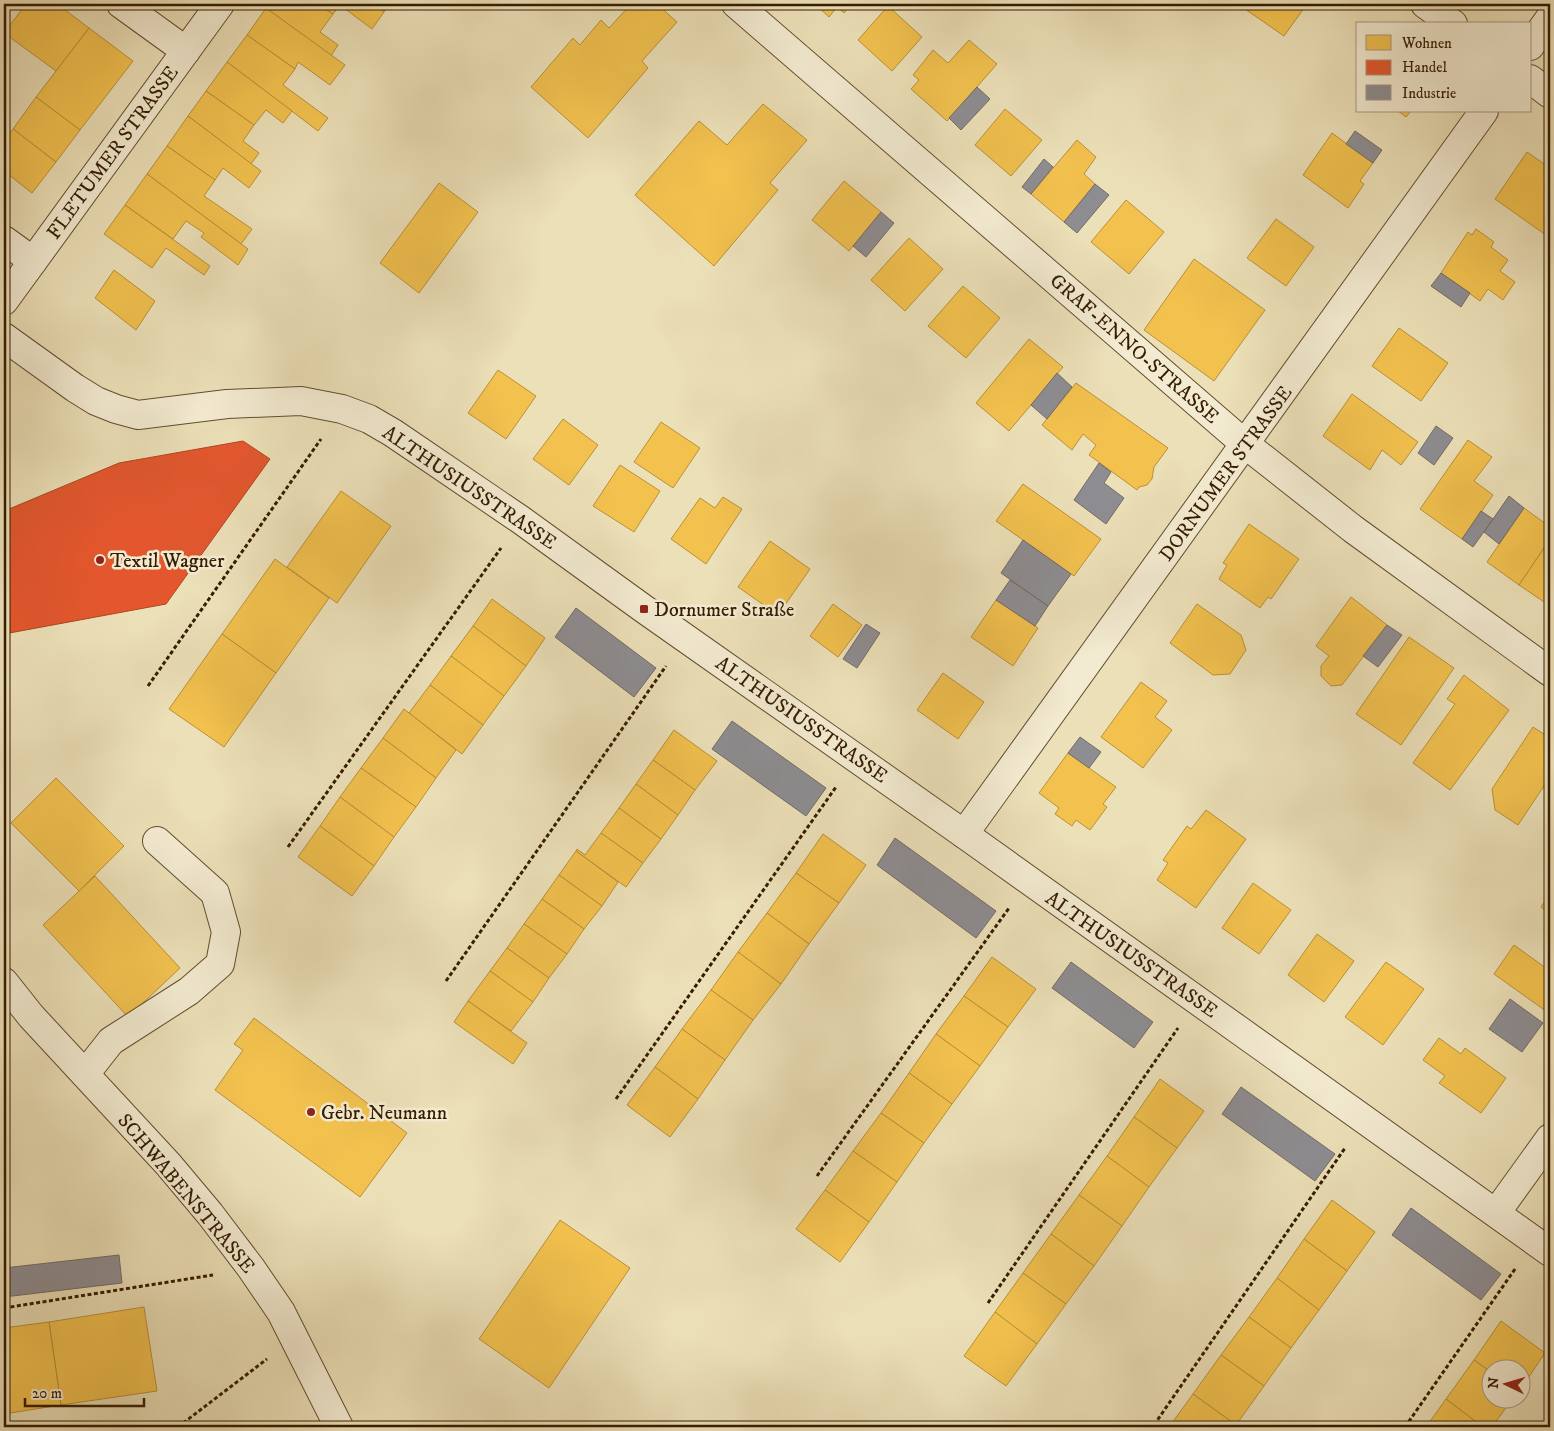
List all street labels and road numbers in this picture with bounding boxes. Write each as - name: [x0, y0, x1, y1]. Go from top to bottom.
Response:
- street label: FLETUMER STRASSE: [42, 61, 185, 244]
- street label: GRAF-ENNO-STRASSE: [1044, 269, 1224, 430]
- street label: DORNUMER STRASSE: [1154, 381, 1298, 567]
- street label: ALTHUSIUSSTRASSE: [377, 421, 561, 556]
- street label: ALTHUSIUSSTRASSE: [710, 651, 892, 789]
- street label: ALTHUSIUSSTRASSE: [1040, 886, 1222, 1024]
- street label: SCHWABENSTRASSE: [112, 1109, 260, 1279]

